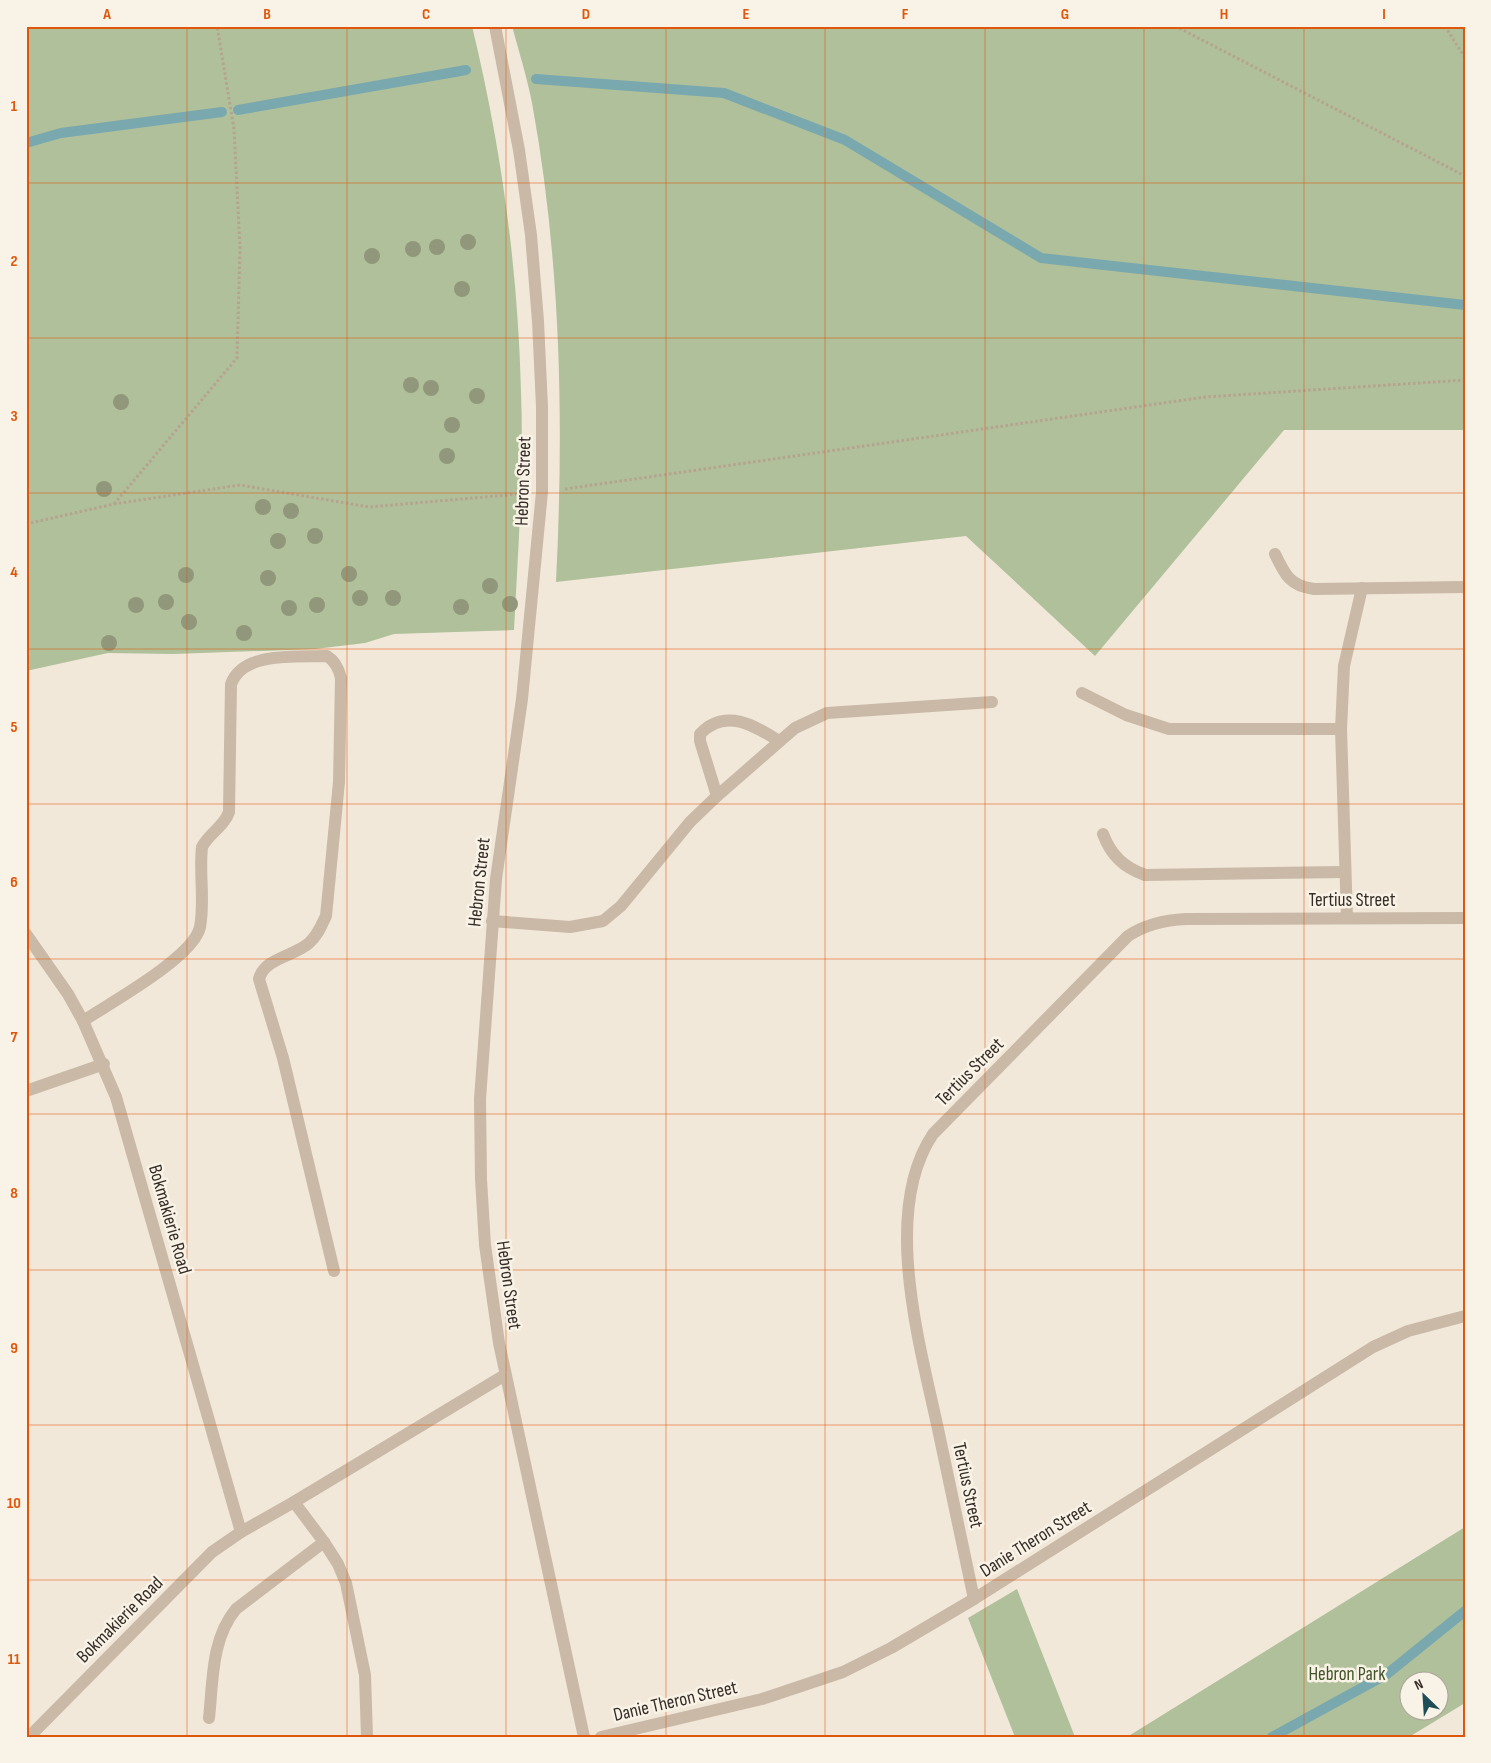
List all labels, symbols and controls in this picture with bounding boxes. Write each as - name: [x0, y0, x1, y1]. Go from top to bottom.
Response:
- text: A: [102, 5, 111, 24]
- text: B: [263, 5, 271, 24]
- text: C: [422, 5, 430, 24]
- text: D: [582, 5, 590, 24]
- text: E: [743, 5, 750, 24]
- text: F: [902, 5, 909, 24]
- text: G: [1061, 5, 1069, 24]
- text: H: [1220, 5, 1228, 24]
- text: I: [1382, 5, 1386, 24]
- text: 1: [11, 97, 18, 116]
- text: 2: [10, 252, 18, 271]
- text: 3: [10, 407, 18, 426]
- street label: Hebron Street: [510, 436, 537, 526]
- text: 4: [10, 563, 18, 582]
- text: 5: [10, 718, 18, 737]
- street label: Hebron Street: [463, 836, 496, 928]
- text: 6: [10, 873, 18, 892]
- street label: Tertius Street: [1309, 889, 1396, 912]
- text: 7: [11, 1028, 18, 1047]
- street label: Tertius Street: [931, 1033, 1009, 1111]
- street label: Bokmakierie Road: [143, 1162, 196, 1277]
- text: 8: [10, 1184, 18, 1203]
- street label: Hebron Street: [491, 1239, 526, 1331]
- text: 9: [10, 1339, 18, 1358]
- street label: Tertius Street: [947, 1440, 988, 1530]
- text: 10: [7, 1494, 21, 1513]
- street label: Danie Theron Street: [976, 1496, 1096, 1583]
- street label: Bokmakierie Road: [72, 1572, 168, 1668]
- text: 11: [8, 1650, 21, 1669]
- park label: Hebron Park: [1308, 1663, 1386, 1686]
- north arrow: [1398, 1670, 1448, 1720]
- text: N: [1412, 1675, 1426, 1694]
- street label: Danie Theron Street: [611, 1676, 740, 1727]

